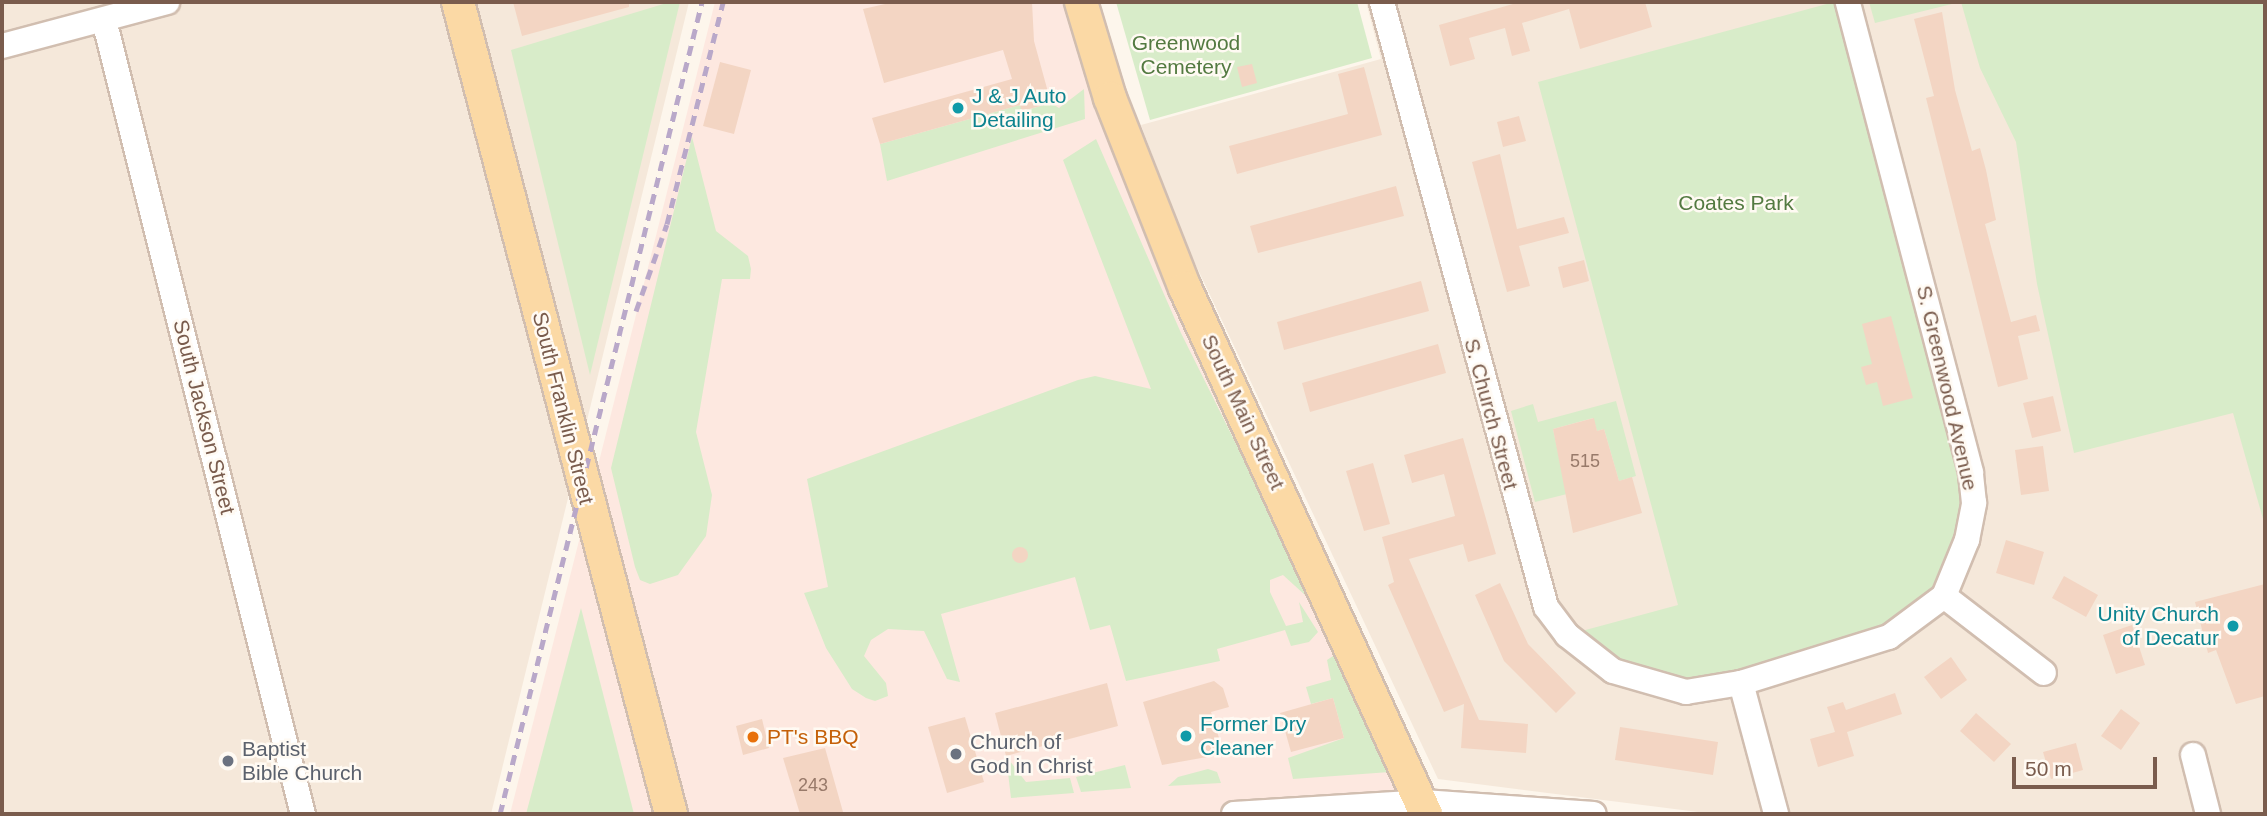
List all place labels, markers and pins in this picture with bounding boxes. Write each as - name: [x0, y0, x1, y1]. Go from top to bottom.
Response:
- place label: J & J Auto Detailing: [972, 83, 1068, 133]
- marker: J & J Auto Detailing: [950, 100, 966, 116]
- place label: Unity Church of Decatur: [2098, 601, 2219, 651]
- marker: Unity Church of Decatur: [2225, 618, 2241, 634]
- place label: Former Dry Cleaner: [1200, 711, 1306, 761]
- place label: PT's BBQ: [767, 724, 859, 750]
- marker: Former Dry Cleaner: [1178, 728, 1194, 744]
- marker: PT's BBQ: [745, 729, 761, 745]
- place label: Church of God in Christ: [970, 729, 1093, 779]
- place label: Baptist Bible Church: [242, 736, 362, 786]
- marker: Church of God in Christ: [948, 746, 964, 762]
- marker: Baptist Bible Church: [220, 753, 236, 769]

